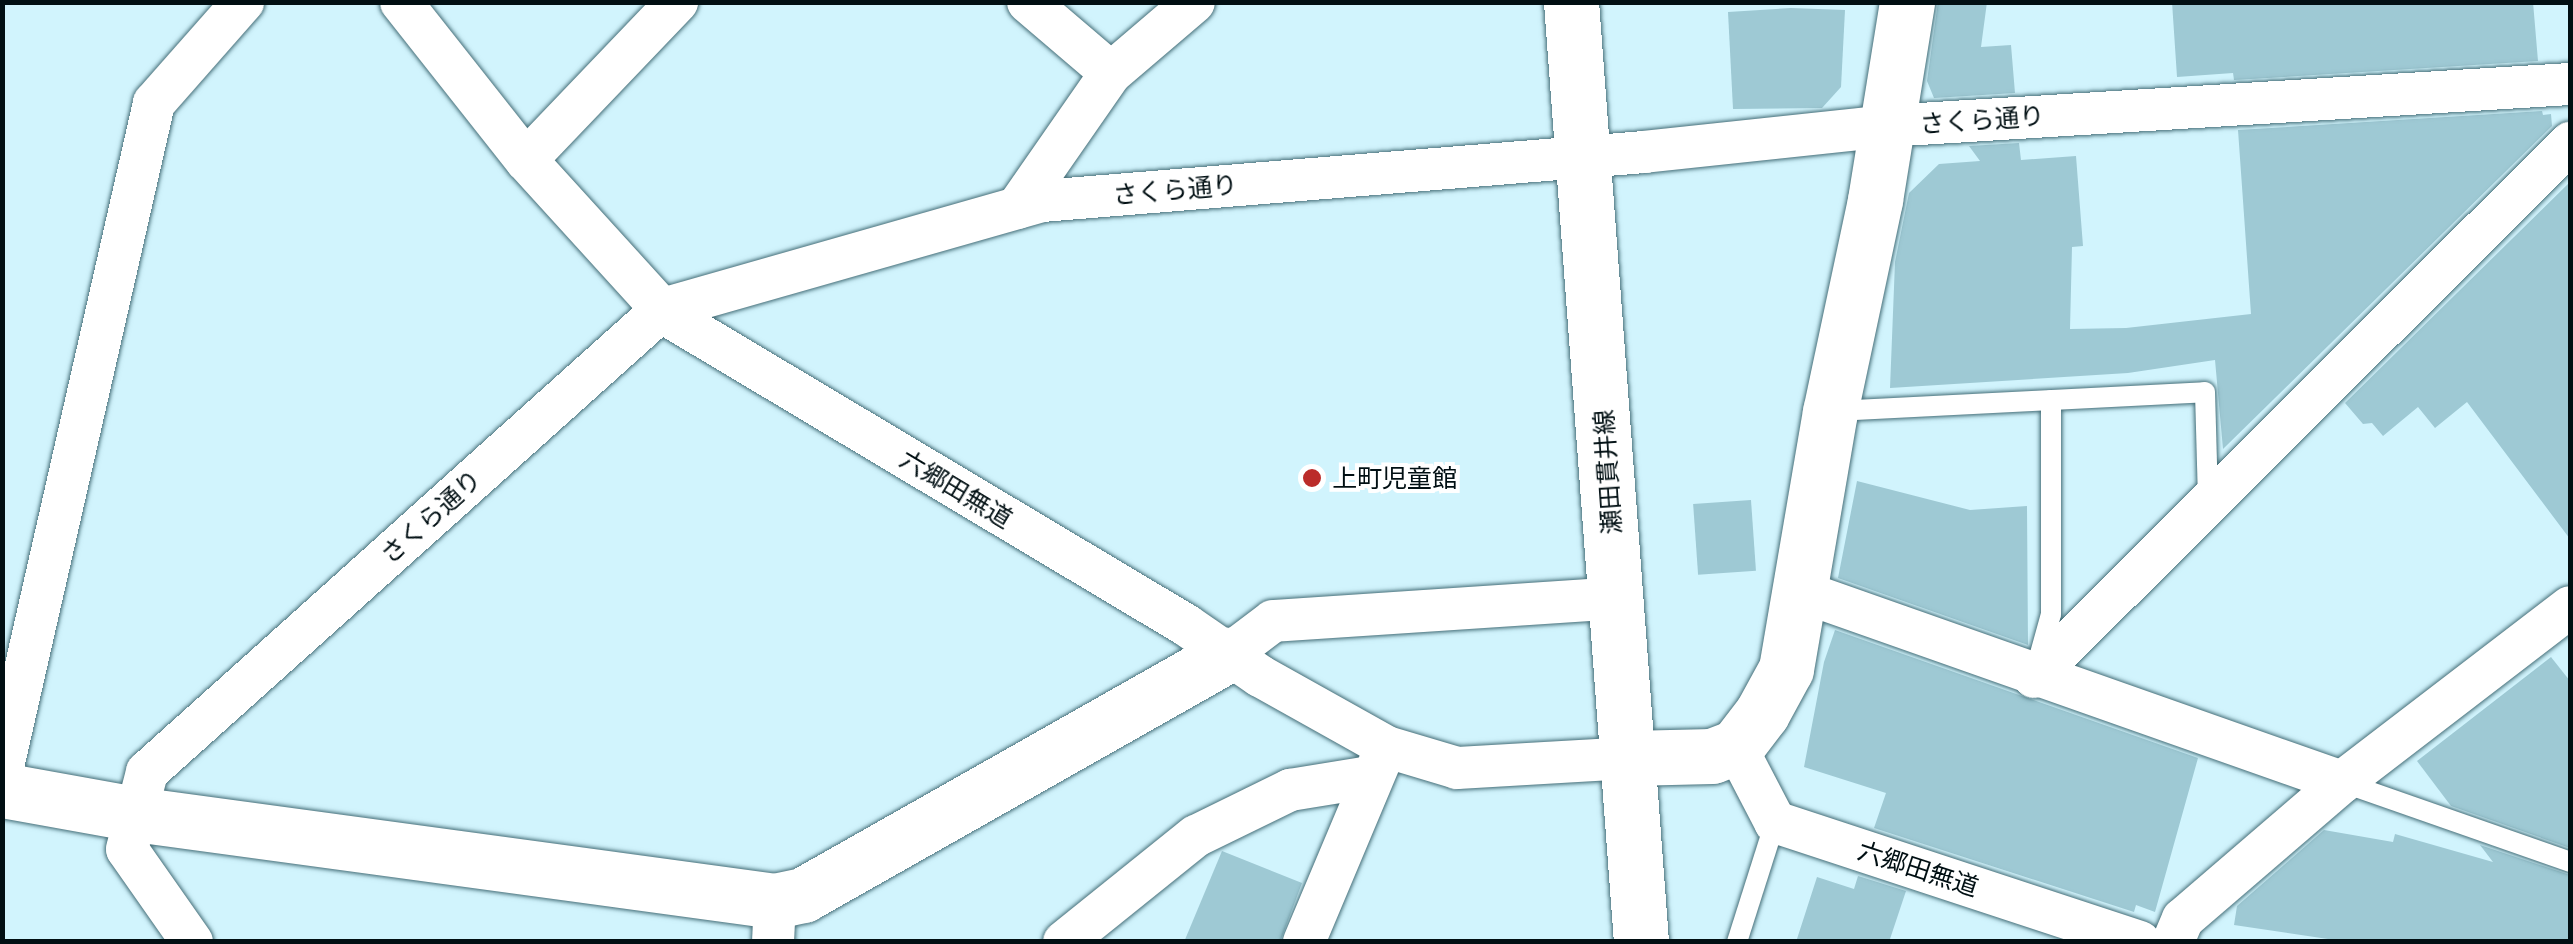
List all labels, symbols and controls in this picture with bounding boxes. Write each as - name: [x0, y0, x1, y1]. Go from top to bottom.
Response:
- street label: さくら通り: [1919, 101, 2045, 139]
- street label: さくら通り: [1111, 170, 1239, 210]
- street label: 瀬田貫井線: [1589, 409, 1627, 535]
- street label: 六郷田無道: [895, 444, 1017, 534]
- place label: 上町児童館: [1332, 463, 1457, 493]
- street label: さくら通り: [375, 464, 487, 570]
- marker: 上町児童館: [1301, 467, 1323, 489]
- street label: 六郷田無道: [1854, 835, 1982, 903]

